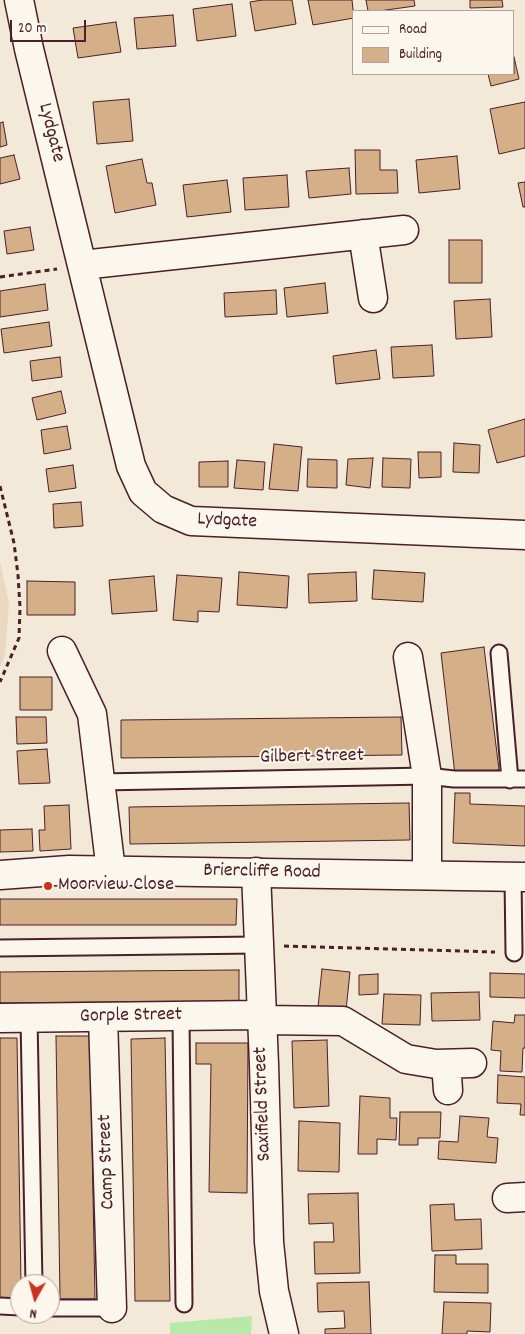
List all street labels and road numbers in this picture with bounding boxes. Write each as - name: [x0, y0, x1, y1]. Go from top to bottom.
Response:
- street label: Lydgate: [31, 101, 69, 165]
- street label: Lydgate: [196, 508, 258, 536]
- street label: Gilbert Street: [260, 745, 364, 771]
- street label: Briercliffe Road: [203, 860, 321, 886]
- street label: Gorple Street: [80, 1004, 182, 1030]
- street label: Saxifield Street: [250, 1046, 278, 1162]
- street label: Camp Street: [94, 1114, 122, 1210]

